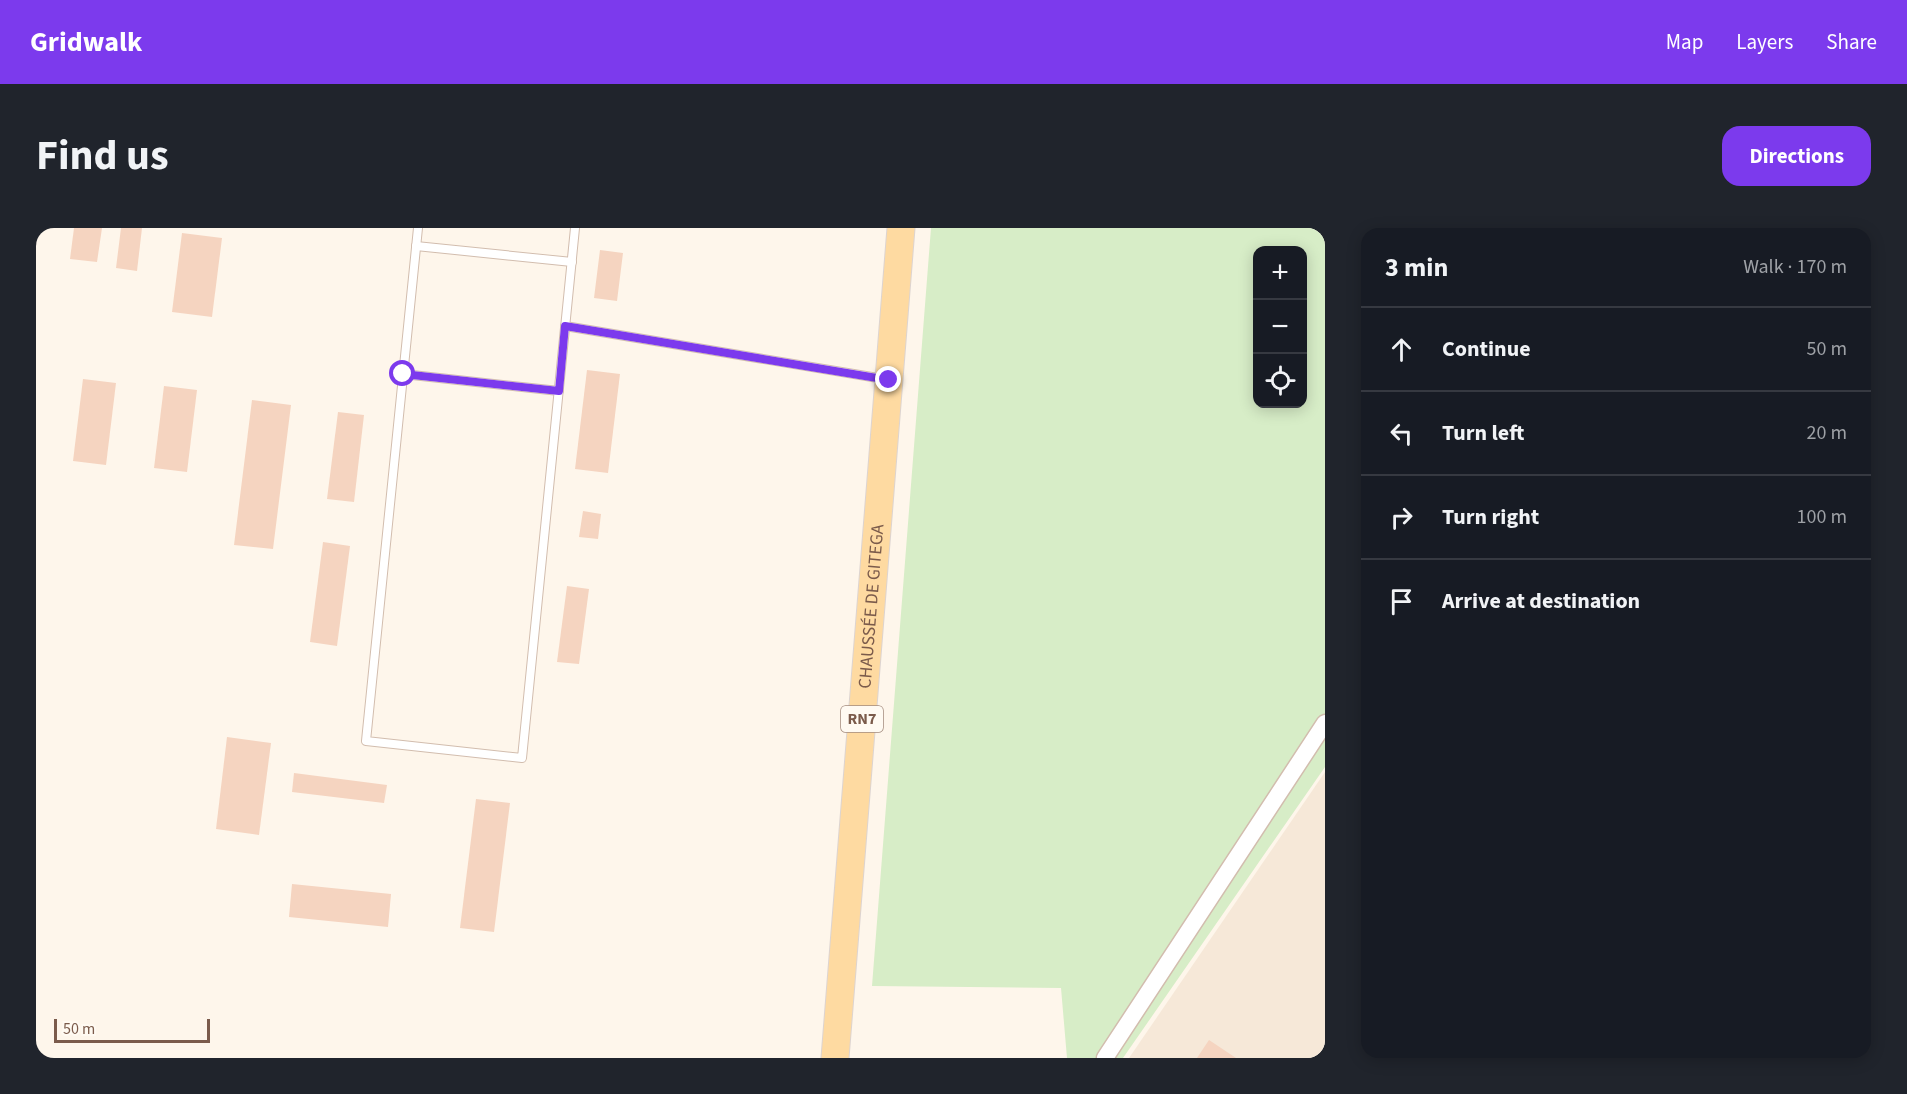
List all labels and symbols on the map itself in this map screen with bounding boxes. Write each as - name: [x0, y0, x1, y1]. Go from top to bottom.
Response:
- route start: [389, 360, 415, 386]
- route end: [875, 366, 901, 392]
- street label: CHAUSSÉE DE GITEGA: [852, 523, 890, 689]
- road number: RN7: [841, 706, 883, 732]
- scale bar: [54, 1016, 210, 1044]

